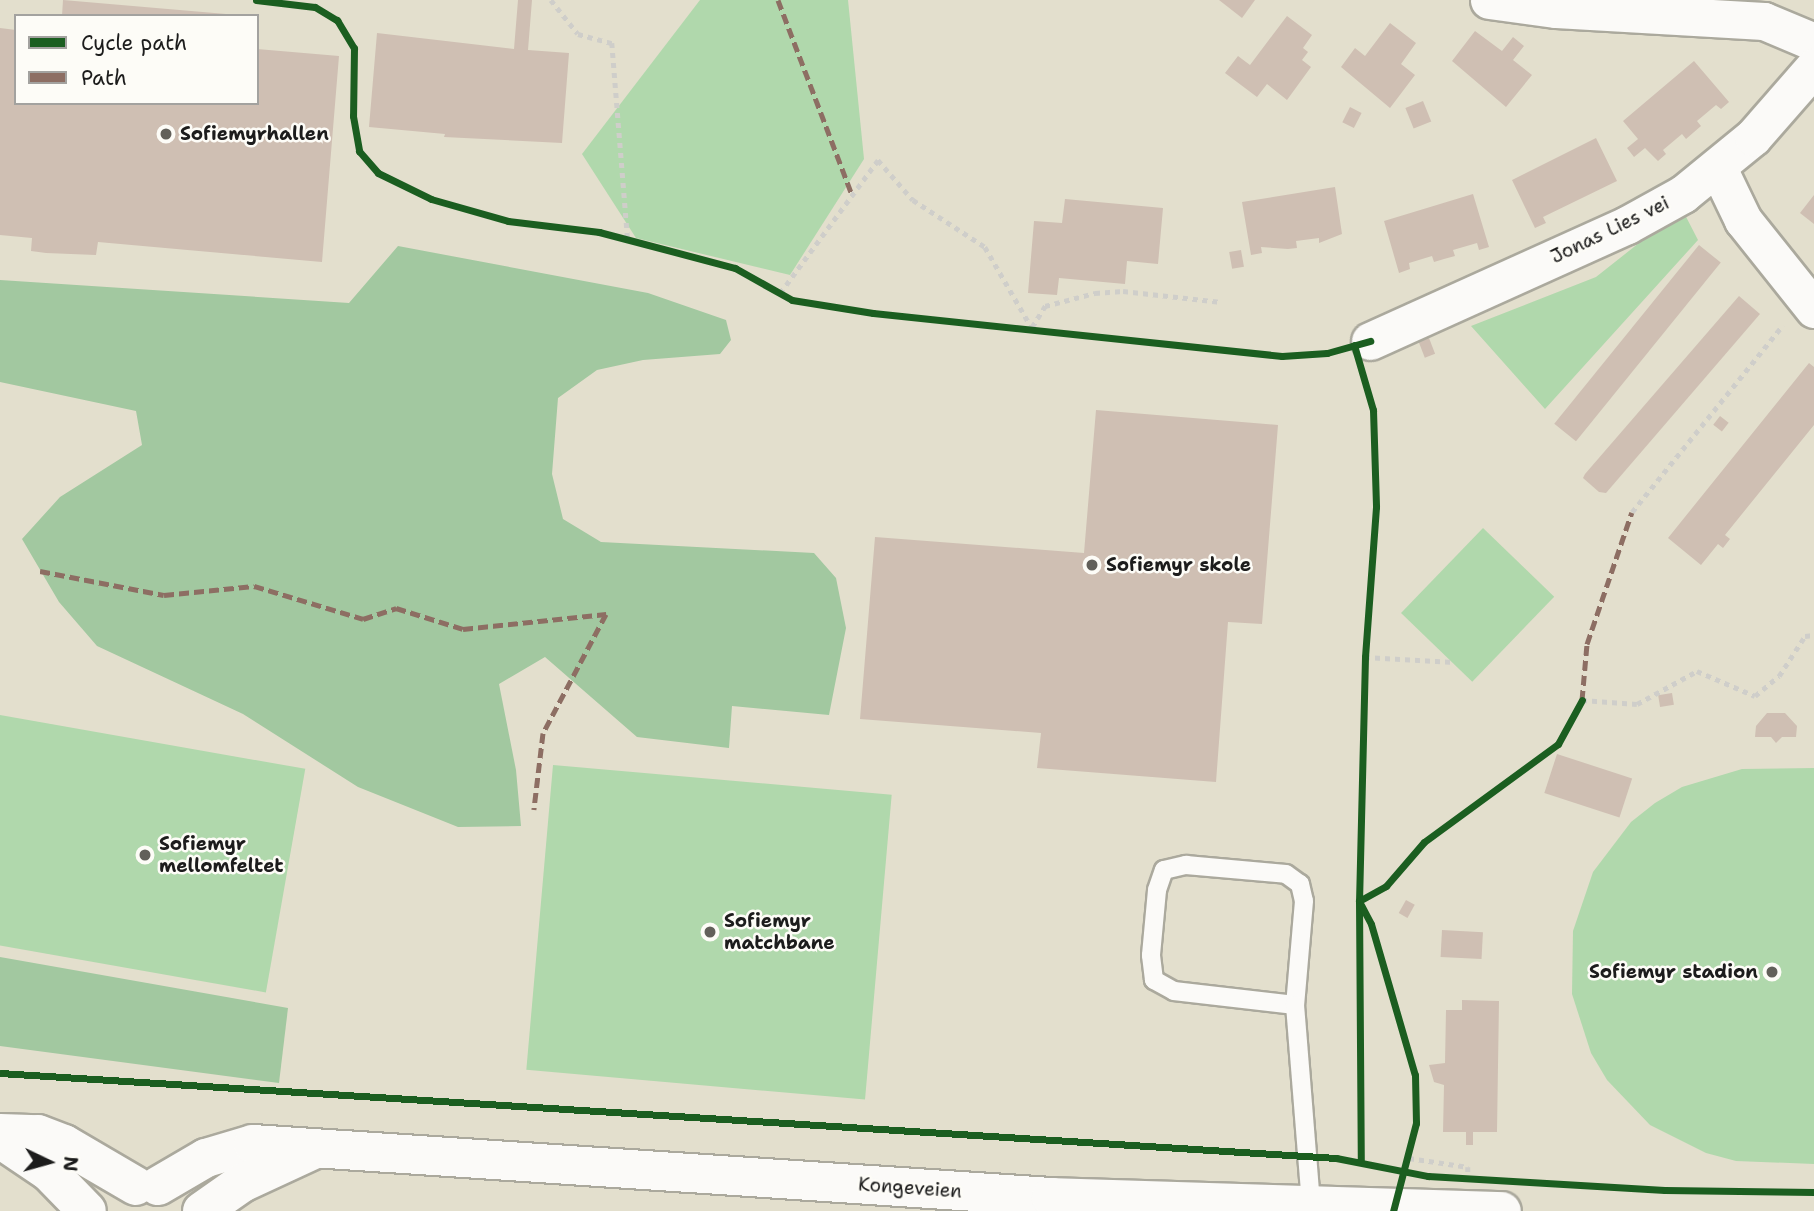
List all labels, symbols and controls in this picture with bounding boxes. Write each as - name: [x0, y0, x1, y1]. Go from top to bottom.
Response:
- legend: [14, 14, 259, 105]
- text: Cycle path: [81, 29, 187, 57]
- text: Path: [81, 64, 127, 92]
- place label: Sofiemyrhallen: [180, 123, 329, 145]
- marker: Sofiemyrhallen: [158, 126, 174, 142]
- street label: Jonas Lies vei: [1547, 191, 1673, 269]
- place label: Sofiemyr skole: [1106, 554, 1251, 576]
- marker: Sofiemyr skole: [1084, 557, 1100, 573]
- place label: Sofiemyr mellomfeltet: [159, 833, 284, 877]
- marker: Sofiemyr mellomfeltet: [137, 847, 153, 863]
- place label: Sofiemyr matchbane: [724, 910, 835, 954]
- marker: Sofiemyr matchbane: [702, 924, 718, 940]
- place label: Sofiemyr stadion: [1589, 961, 1758, 983]
- marker: Sofiemyr stadion: [1764, 964, 1780, 980]
- north arrow: [14, 1127, 84, 1197]
- text: N: [57, 1155, 84, 1172]
- street label: Kongeveien: [857, 1173, 963, 1203]

